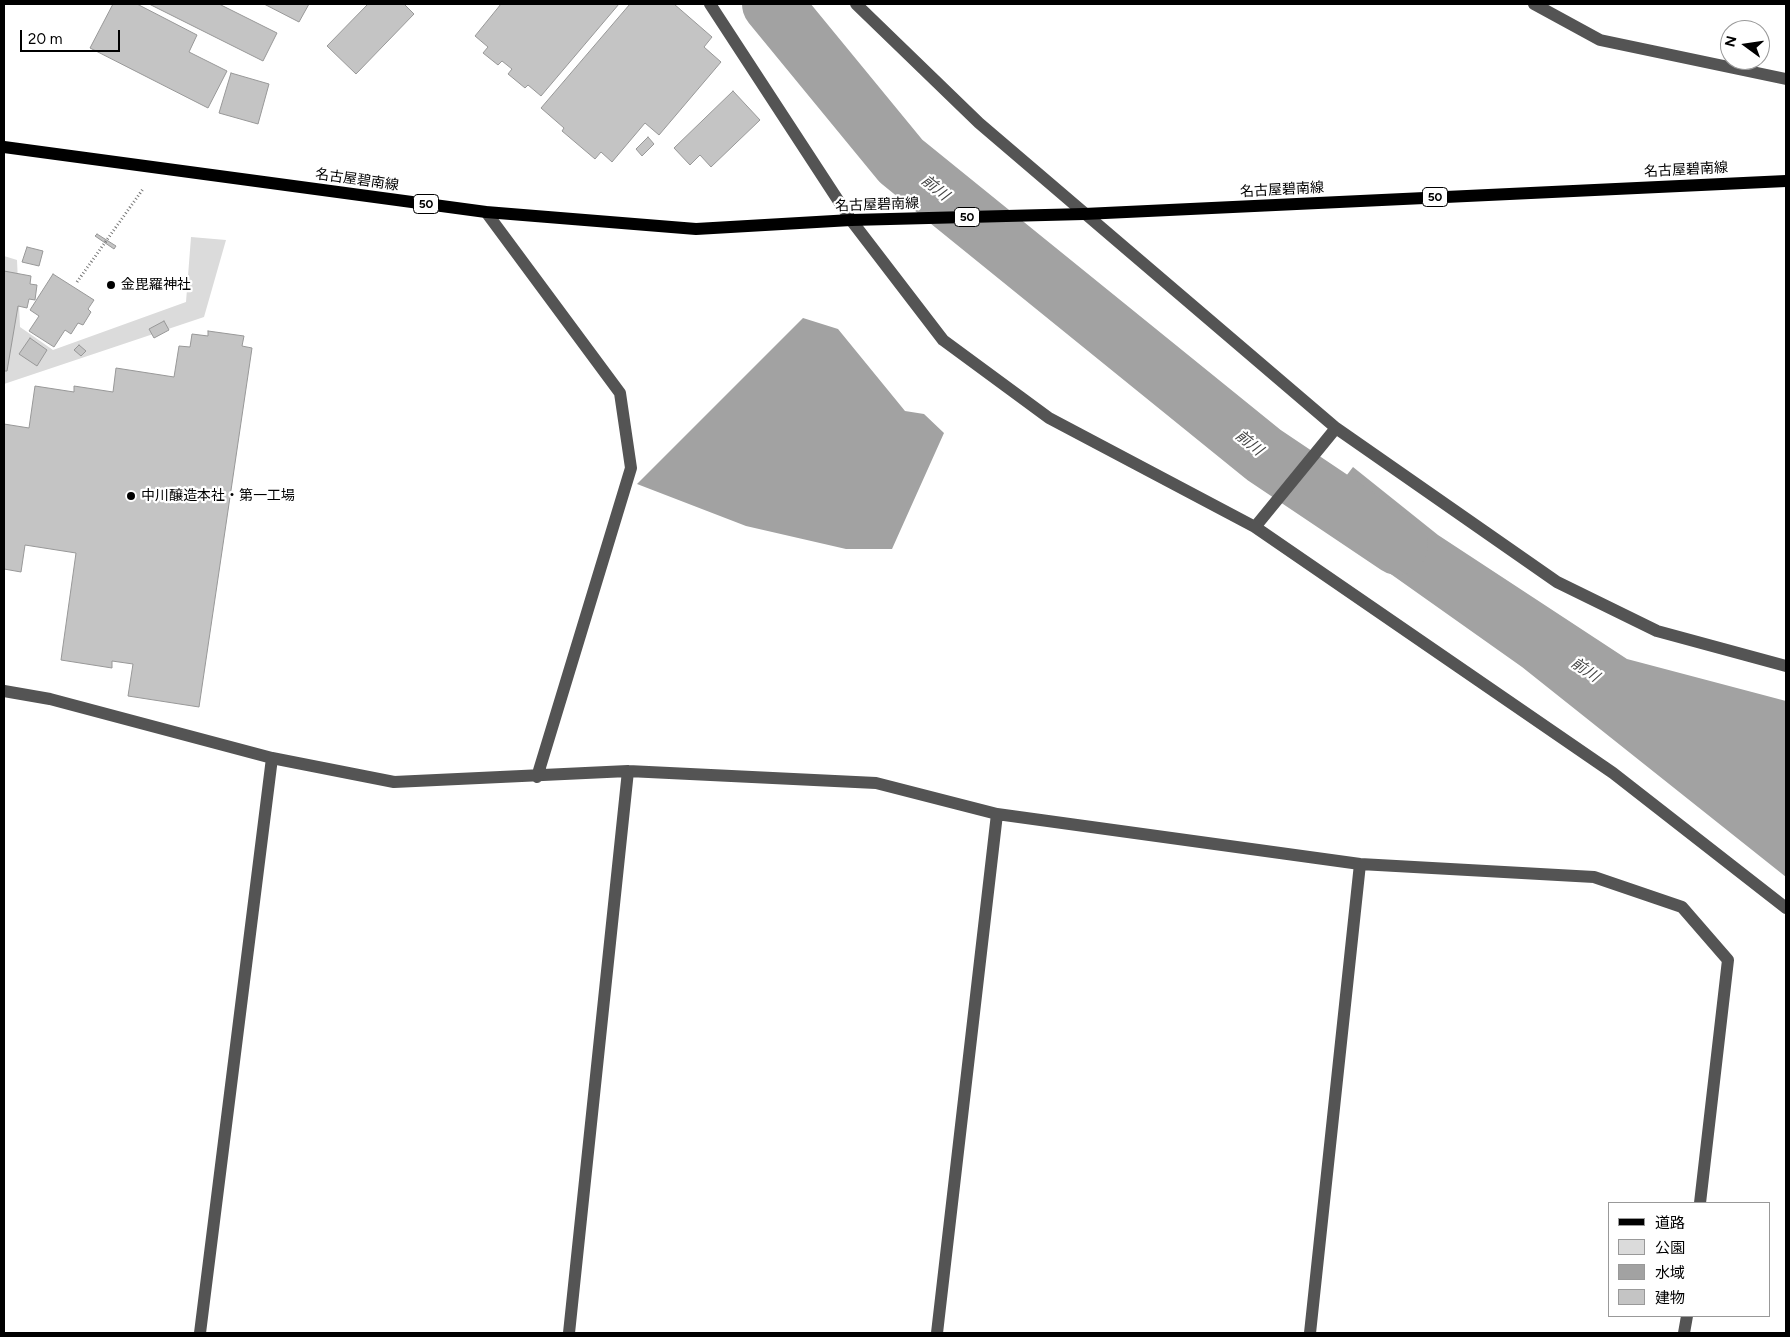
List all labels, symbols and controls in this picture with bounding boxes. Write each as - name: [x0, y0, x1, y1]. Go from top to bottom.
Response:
- scale bar: [22, 20, 122, 52]
- north arrow: [1720, 20, 1770, 70]
- text: 20 m: [28, 30, 62, 48]
- text: N: [1721, 34, 1740, 49]
- street label: 名古屋碧南線: [1644, 159, 1728, 181]
- street label: 名古屋碧南線: [314, 166, 400, 194]
- water label: 前川: [918, 172, 952, 204]
- street label: 名古屋碧南線: [1240, 179, 1324, 201]
- road number: 50: [1422, 188, 1448, 206]
- road number: 50: [414, 194, 438, 213]
- street label: 名古屋碧南線: [835, 195, 919, 215]
- road number: 50: [954, 208, 980, 226]
- place label: 金毘羅神社: [121, 277, 191, 293]
- marker: 金毘羅神社: [105, 279, 117, 291]
- water label: 前川: [1232, 427, 1266, 459]
- place label: 中川醸造本社・第一工場: [141, 488, 295, 504]
- marker: 中川醸造本社・第一工場: [125, 490, 137, 502]
- water label: 前川: [1568, 654, 1602, 686]
- legend: [1608, 1202, 1770, 1317]
- text: 道路: [1655, 1214, 1685, 1232]
- text: 公園: [1655, 1239, 1685, 1257]
- text: 水域: [1655, 1264, 1685, 1282]
- text: 建物: [1655, 1289, 1685, 1307]

